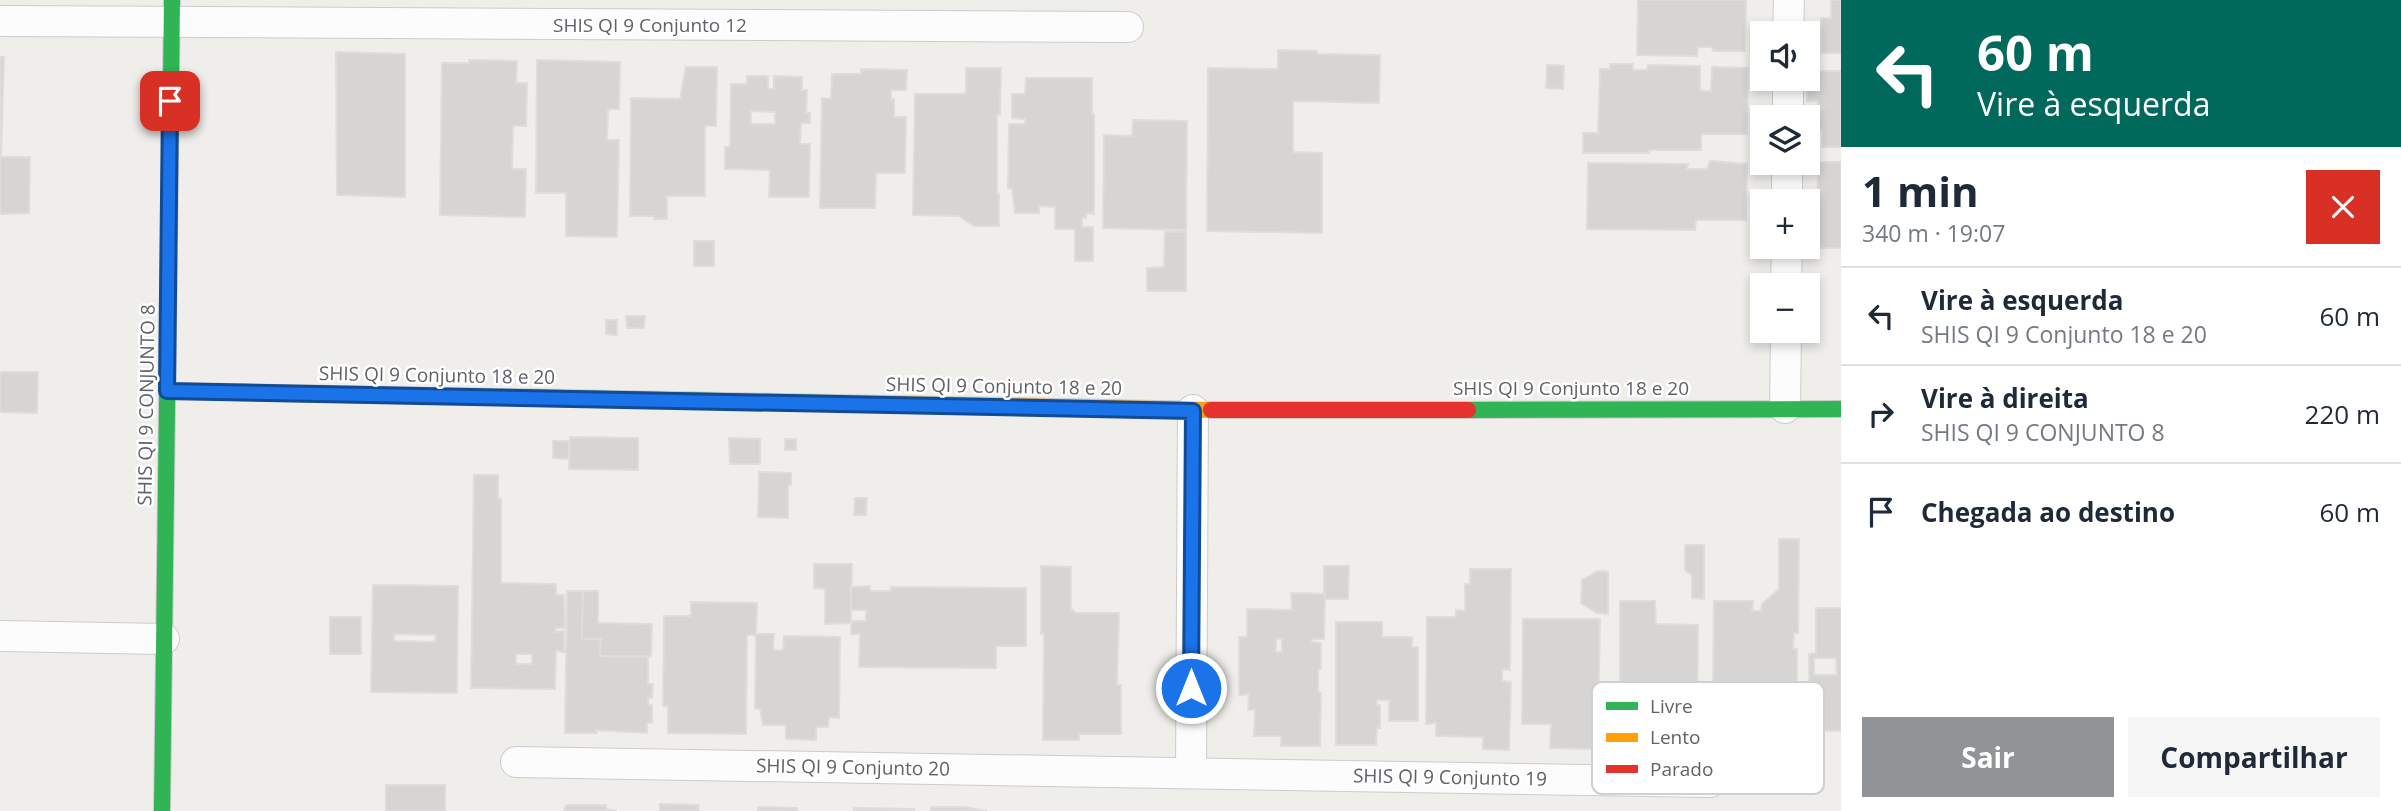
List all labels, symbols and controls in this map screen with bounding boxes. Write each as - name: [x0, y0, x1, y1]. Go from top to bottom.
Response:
- street label: SHIS QI 9 Conjunto 12: [553, 12, 747, 38]
- text: 60 m: [1977, 19, 2094, 85]
- map controls: [1750, 21, 1820, 343]
- button: sound: [1750, 21, 1820, 91]
- icon: left: [1862, 28, 1953, 119]
- pin: [140, 71, 200, 131]
- icon: arrive: [151, 82, 189, 120]
- text: Vire à esquerda: [1977, 82, 2210, 125]
- button: layers: [1750, 105, 1820, 175]
- text: 1 min: [1862, 162, 1979, 219]
- button: close: [2306, 170, 2380, 244]
- button: +: [1750, 189, 1820, 259]
- text: 340 m · 19:07: [1862, 217, 2005, 249]
- button: −: [1750, 273, 1820, 343]
- text: Vire à esquerda: [1921, 282, 2123, 318]
- icon: left: [1862, 297, 1900, 335]
- text: 60 m: [2319, 298, 2380, 334]
- street label: SHIS QI 9 CONJUNTO 8: [131, 304, 161, 506]
- text: SHIS QI 9 Conjunto 18 e 20: [1921, 318, 2207, 350]
- street label: SHIS QI 9 Conjunto 18 e 20: [319, 360, 555, 390]
- street label: SHIS QI 9 Conjunto 18 e 20: [886, 371, 1122, 401]
- street label: SHIS QI 9 Conjunto 18 e 20: [1453, 375, 1689, 401]
- text: Vire à direita: [1921, 380, 2089, 416]
- icon: right: [1862, 395, 1900, 433]
- text: 220 m: [2305, 396, 2380, 432]
- text: SHIS QI 9 CONJUNTO 8: [1921, 416, 2165, 448]
- icon: arrive: [1862, 493, 1900, 531]
- text: Chegada ao destino: [1921, 494, 2175, 530]
- text: 60 m: [2319, 494, 2380, 530]
- position arrow: [1154, 651, 1228, 725]
- legend: [1592, 682, 1824, 794]
- text: Livre: [1650, 693, 1693, 719]
- button: Sair: [1862, 717, 2114, 797]
- button: Compartilhar: [2128, 717, 2380, 797]
- text: Lento: [1650, 724, 1700, 750]
- street label: SHIS QI 9 Conjunto 20: [756, 752, 950, 782]
- text: Parado: [1650, 756, 1713, 782]
- street label: SHIS QI 9 Conjunto 19: [1353, 762, 1547, 792]

